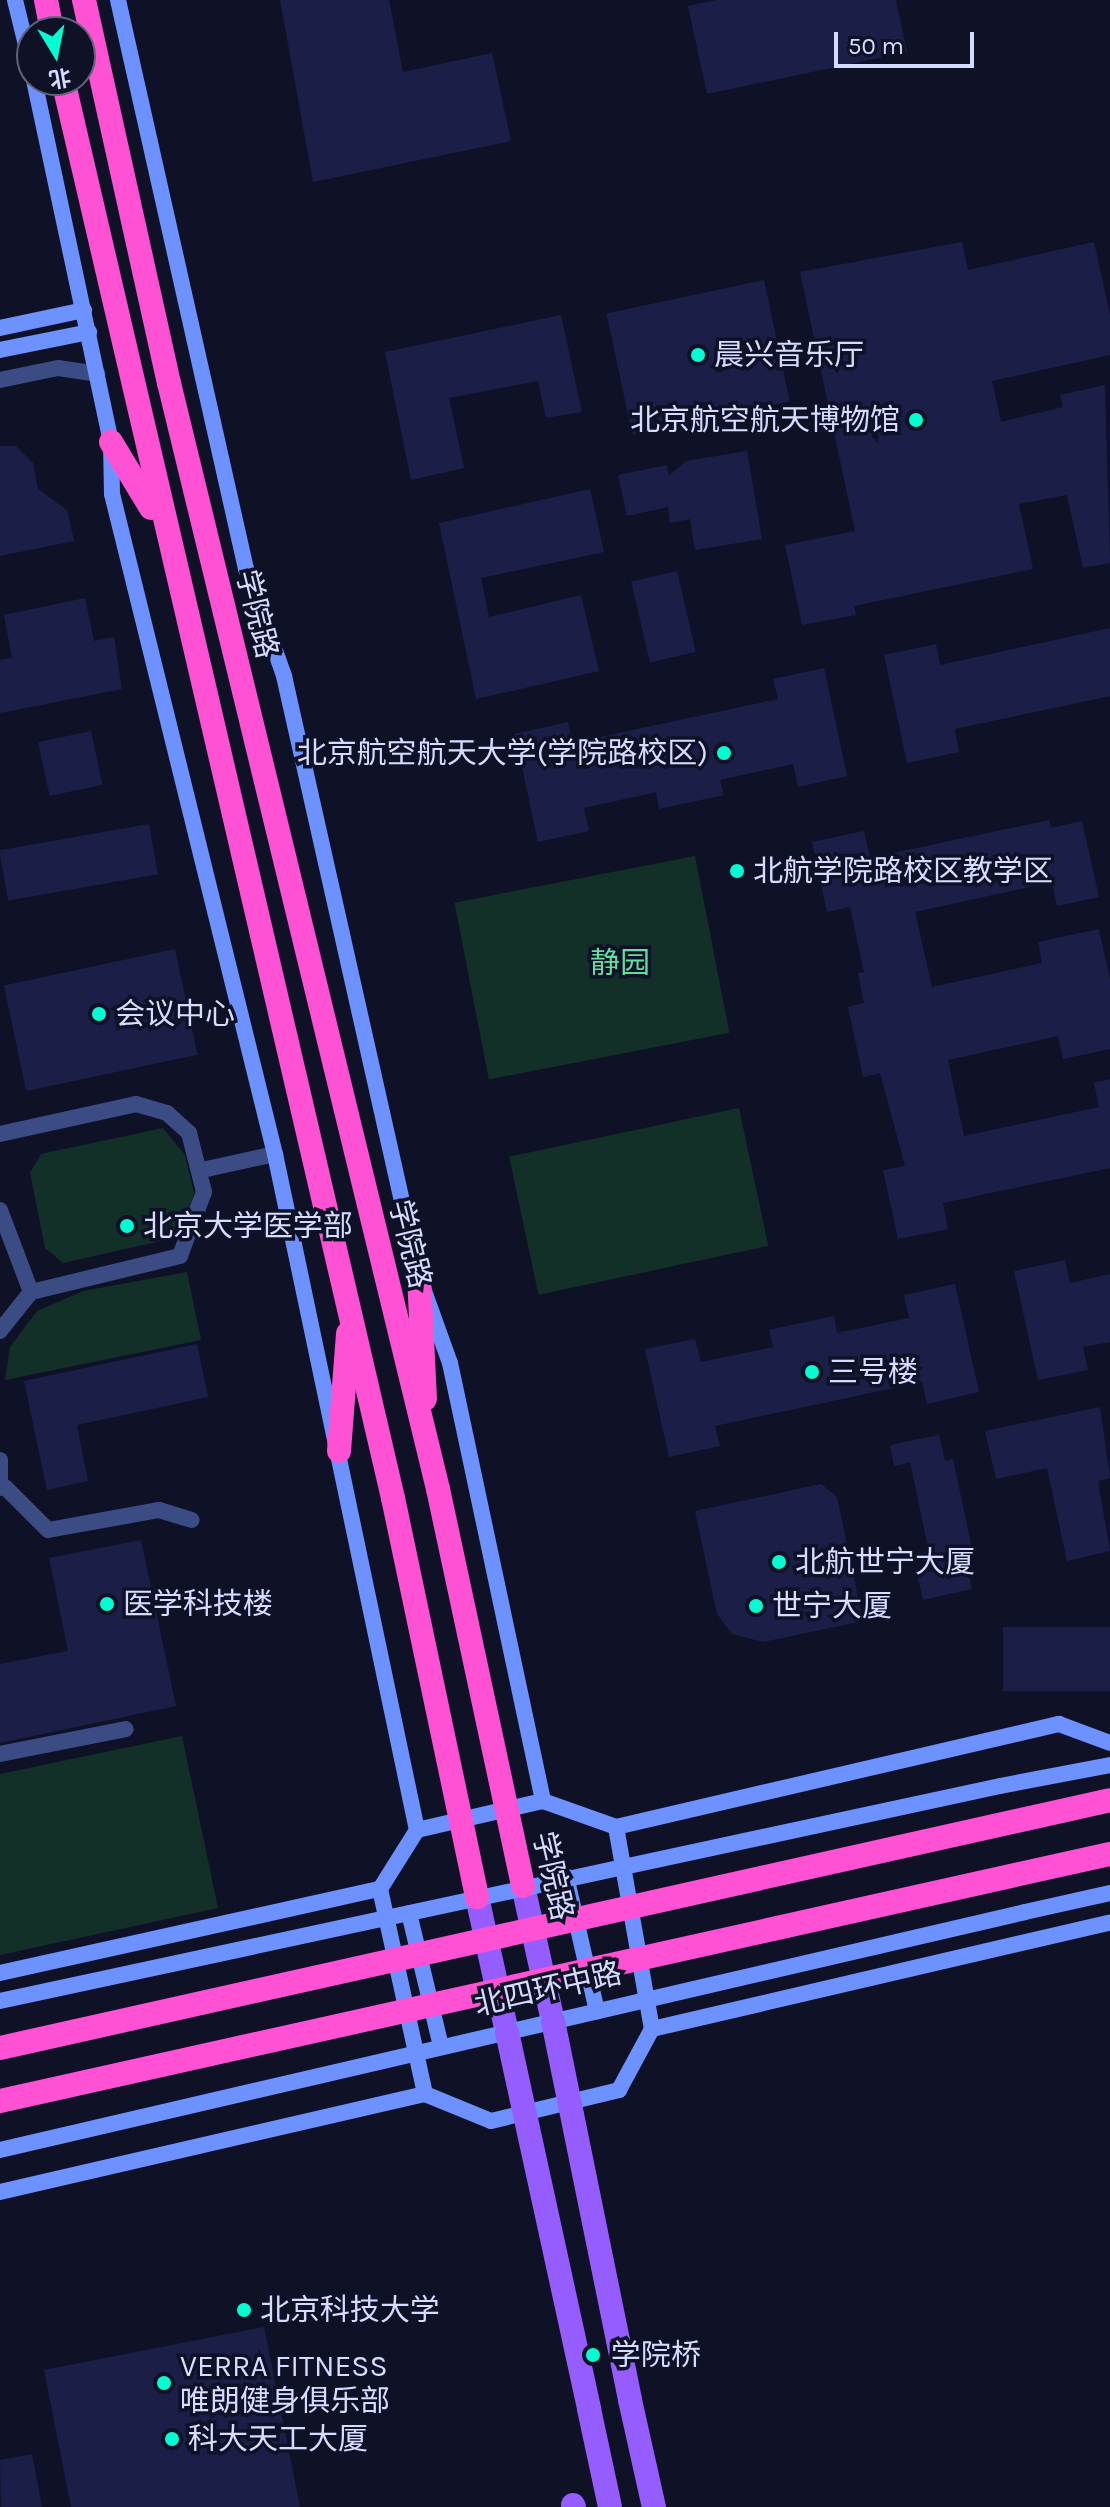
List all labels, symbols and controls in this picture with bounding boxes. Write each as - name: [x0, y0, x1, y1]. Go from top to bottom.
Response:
- north arrow: [16, 16, 96, 96]
- scale bar: [838, 16, 978, 66]
- text: 50 m: [848, 32, 904, 60]
- text: 北: [47, 63, 73, 92]
- place label: 晨兴音乐厅: [714, 337, 864, 373]
- marker: 晨兴音乐厅: [689, 346, 707, 364]
- place label: 北京航空航天博物馆: [630, 402, 900, 438]
- marker: 北京航空航天博物馆: [907, 411, 925, 429]
- street label: 学院路: [229, 566, 285, 662]
- place label: 北京航空航天大学(学院路校区): [297, 735, 708, 771]
- marker: 北京航空航天大学(学院路校区): [715, 744, 733, 762]
- place label: 北航学院路校区教学区: [753, 853, 1053, 889]
- marker: 北航学院路校区教学区: [728, 862, 746, 880]
- park label: 静园: [590, 945, 650, 981]
- place label: 会议中心: [115, 996, 235, 1032]
- marker: 会议中心: [90, 1005, 108, 1023]
- street label: 学院路: [382, 1196, 438, 1292]
- place label: 北京大学医学部: [143, 1208, 353, 1244]
- marker: 北京大学医学部: [118, 1217, 136, 1235]
- place label: 三号楼: [828, 1354, 918, 1390]
- marker: 三号楼: [803, 1363, 821, 1381]
- place label: 北航世宁大厦: [795, 1544, 975, 1580]
- marker: 北航世宁大厦: [770, 1553, 788, 1571]
- place label: 医学科技楼: [123, 1586, 273, 1622]
- place label: 世宁大厦: [772, 1588, 892, 1624]
- marker: 医学科技楼: [98, 1595, 116, 1613]
- marker: 世宁大厦: [747, 1597, 765, 1615]
- street label: 学院路: [525, 1828, 581, 1924]
- street label: 北四环中路: [471, 1955, 625, 2023]
- place label: 北京科技大学: [260, 2292, 440, 2328]
- marker: 北京科技大学: [235, 2301, 253, 2319]
- place label: 学院桥: [611, 2337, 701, 2373]
- marker: 学院桥: [582, 2344, 604, 2366]
- place label: VERRA FITNESS 唯朗健身俱乐部: [180, 2348, 390, 2418]
- marker: VERRA FITNESS 唯朗健身俱乐部: [155, 2374, 173, 2392]
- place label: 科大天工大厦: [188, 2421, 368, 2457]
- marker: 科大天工大厦: [163, 2430, 181, 2448]

